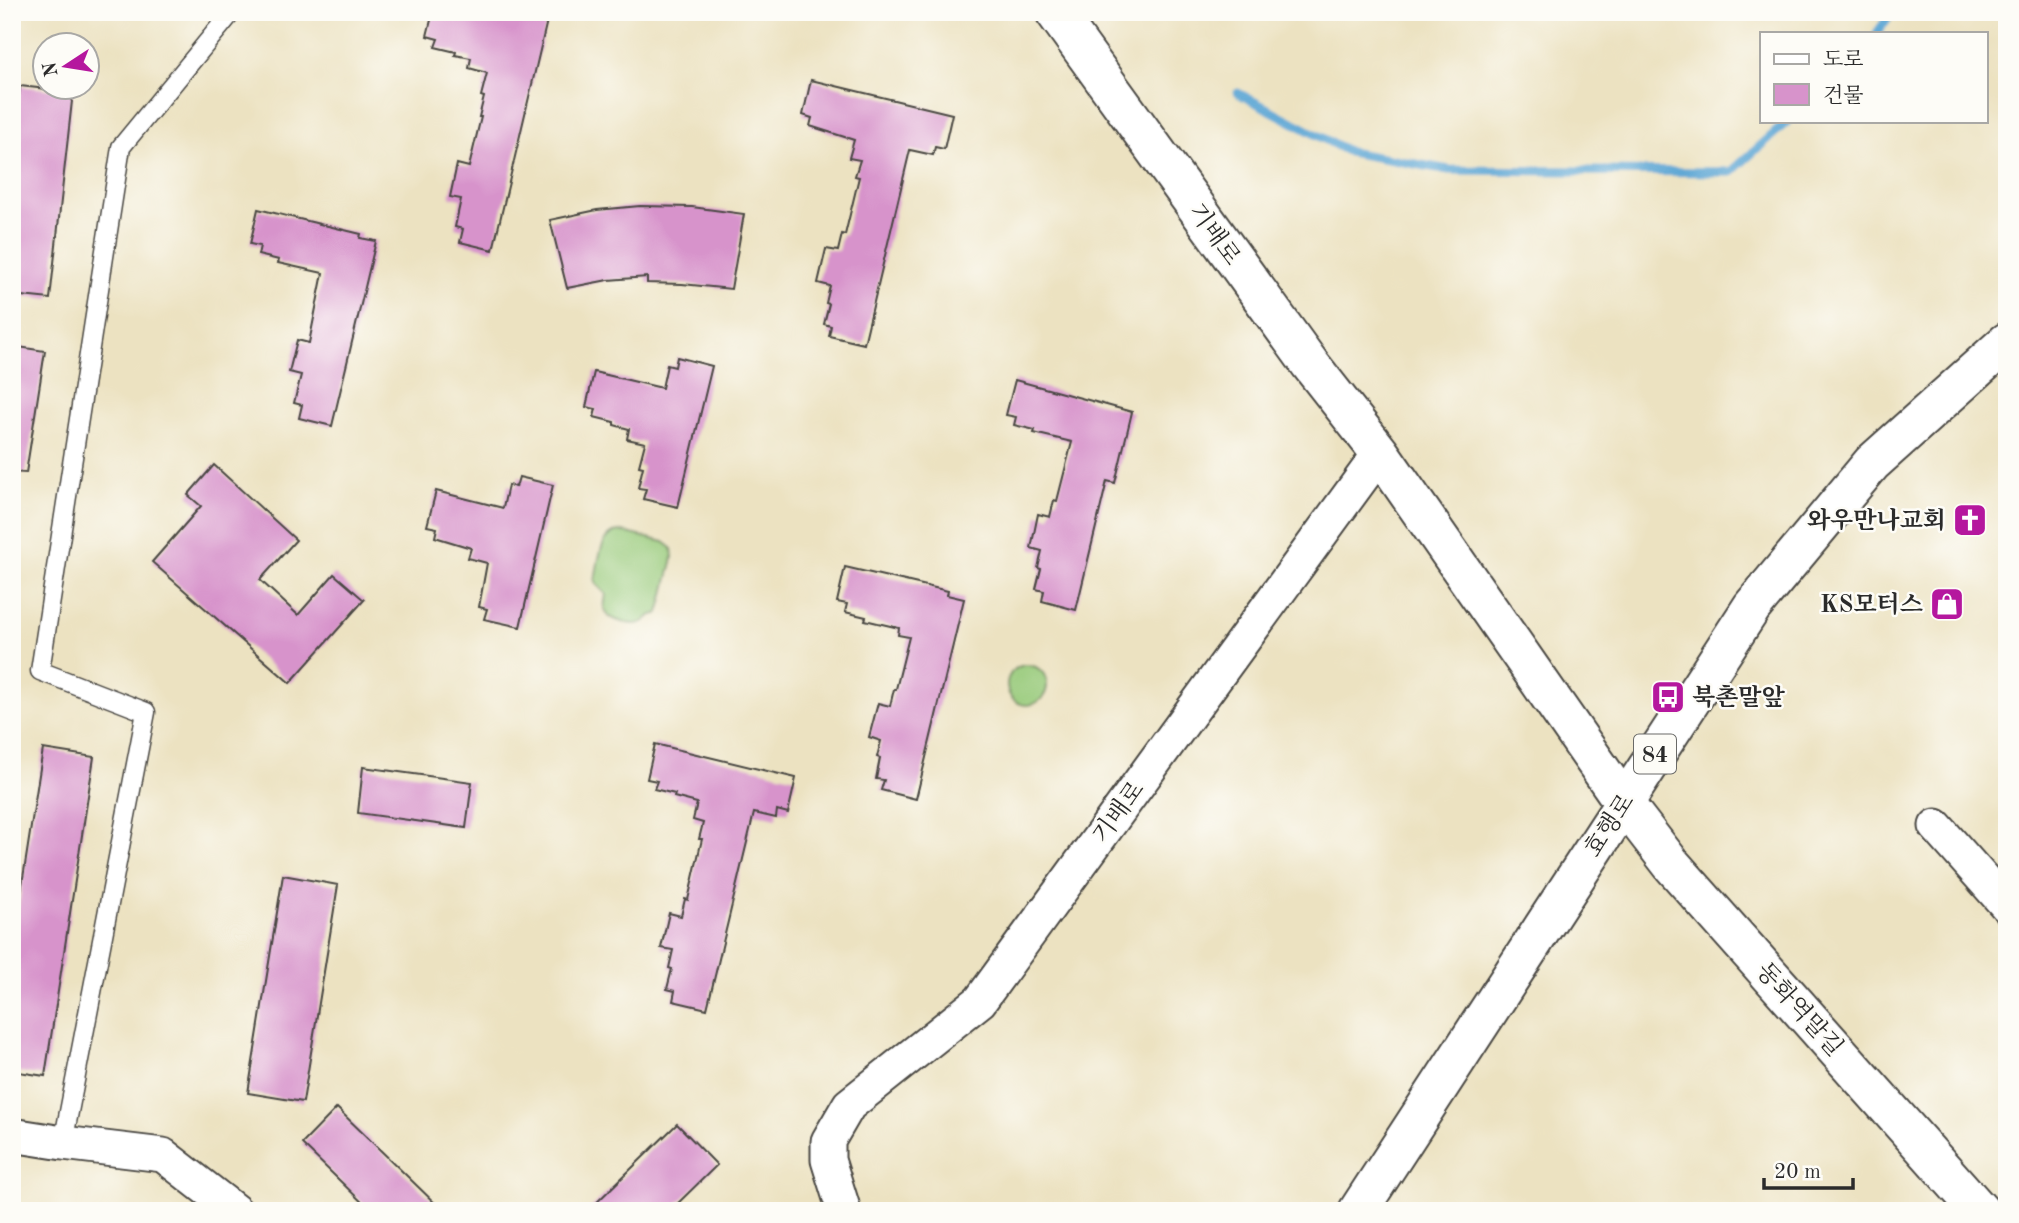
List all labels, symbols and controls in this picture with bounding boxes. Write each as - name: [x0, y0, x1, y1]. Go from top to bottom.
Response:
- north arrow: [32, 32, 102, 102]
- legend: [1760, 32, 1988, 122]
- text: 도로: [1823, 49, 1864, 71]
- text: N: [41, 59, 63, 78]
- text: 건물: [1823, 84, 1864, 107]
- street label: 기배로: [1183, 199, 1245, 270]
- church icon: 와우만나교회: [1951, 501, 1989, 539]
- place label: 와우만나교회: [1807, 507, 1946, 534]
- shop icon: KS모터스: [1928, 585, 1966, 623]
- place label: KS모터스: [1820, 591, 1923, 618]
- bus stop icon: 북촌말앞: [1649, 678, 1687, 716]
- place label: 북촌말앞: [1692, 684, 1786, 711]
- road number: 84: [1634, 734, 1676, 774]
- street label: 기배로: [1088, 777, 1150, 848]
- street label: 효행로: [1580, 789, 1640, 862]
- street label: 동화역말길: [1751, 958, 1848, 1061]
- scale bar: [1764, 1146, 1853, 1190]
- text: 20 m: [1774, 1162, 1821, 1183]

